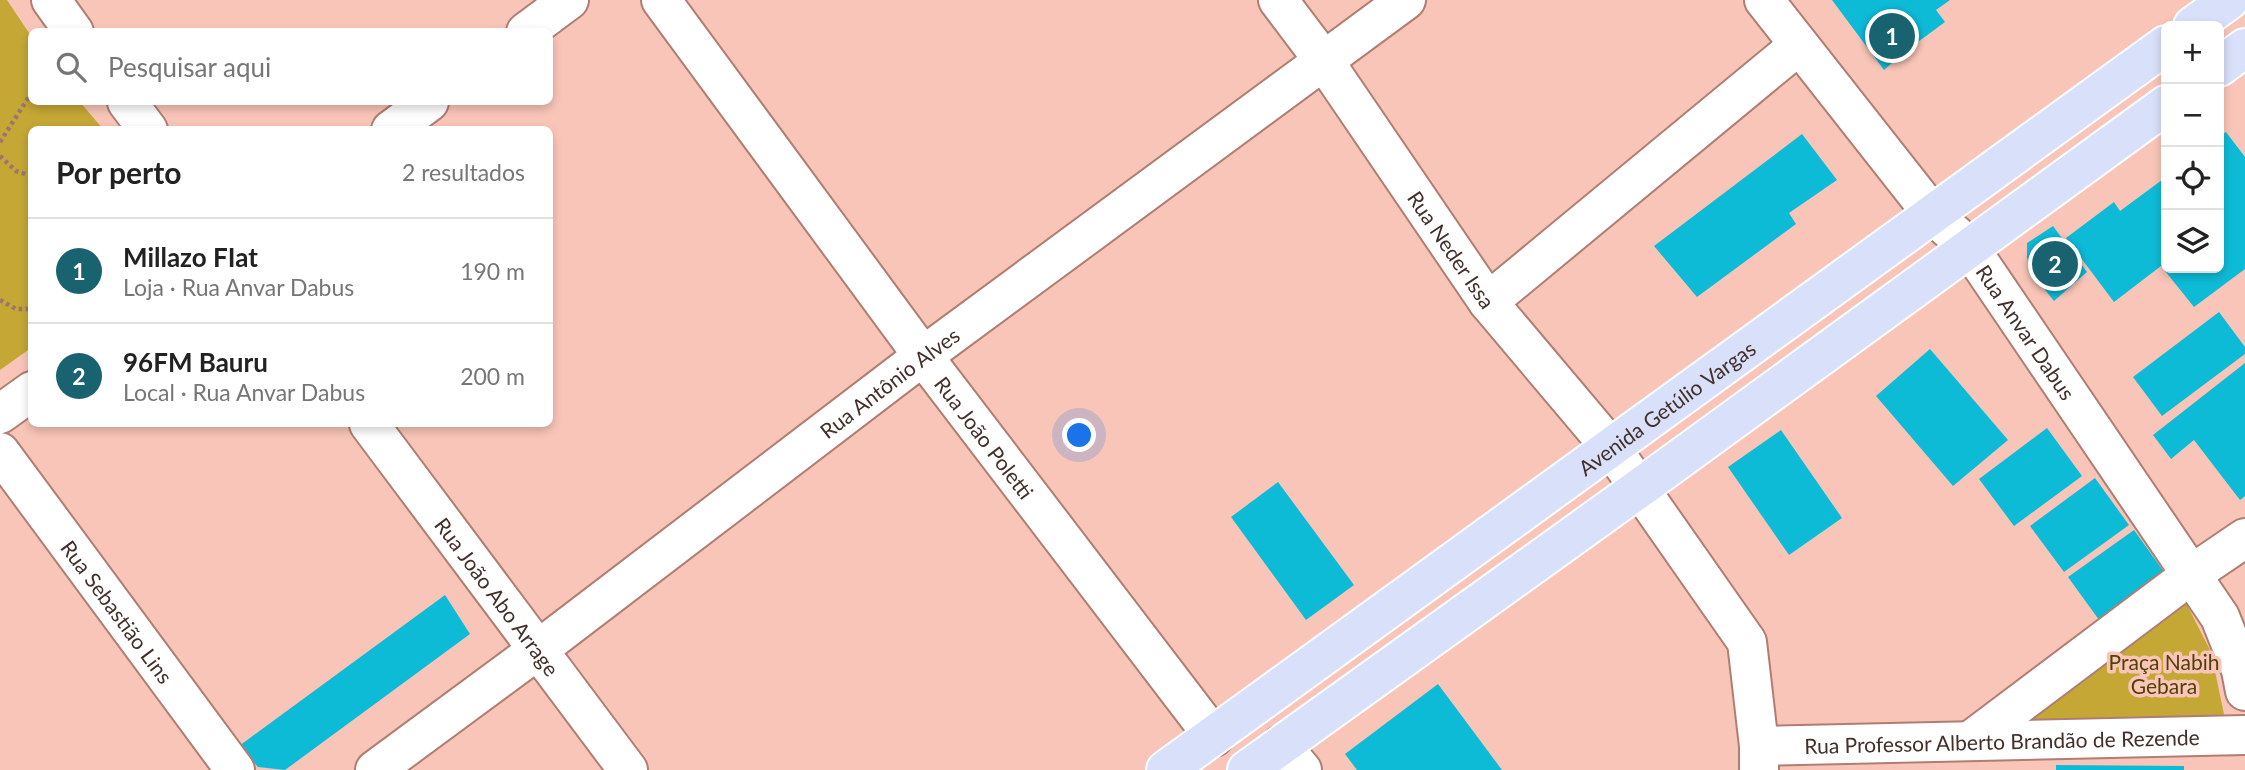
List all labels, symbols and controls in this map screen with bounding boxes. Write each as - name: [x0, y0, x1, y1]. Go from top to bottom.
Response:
- pin: 1: [1869, 10, 1915, 62]
- map controls: [2161, 21, 2224, 273]
- button: +: [2161, 21, 2224, 84]
- search box: [28, 28, 553, 105]
- icon: search: [52, 48, 90, 86]
- text: Pesquisar aqui: [108, 51, 271, 83]
- button: −: [2161, 84, 2224, 147]
- button: locate: [2161, 147, 2224, 210]
- text: Por perto: [56, 154, 181, 190]
- text: 2 resultados: [402, 158, 525, 186]
- street label: Rua Neder Issa: [1403, 186, 1501, 313]
- button: layers: [2161, 210, 2224, 273]
- pin: 2: [2032, 238, 2078, 290]
- text: Millazo FIat: [123, 241, 258, 273]
- text: 1: [72, 257, 86, 285]
- text: 190 m: [460, 257, 525, 285]
- street label: Rua Anvar Dabus: [1972, 259, 2081, 404]
- text: Loja · Rua Anvar Dabus: [123, 273, 354, 301]
- street label: Rua Antônio Alves: [815, 322, 964, 443]
- street label: Avenida Getúlio Vargas: [1573, 335, 1760, 480]
- text: 96FM Bauru: [123, 346, 268, 378]
- text: 2: [72, 362, 86, 390]
- text: 200 m: [460, 362, 525, 390]
- street label: Rua João Poletti: [930, 371, 1040, 503]
- text: Local · Rua Anvar Dabus: [123, 378, 365, 406]
- your location: [1062, 418, 1096, 452]
- street label: Rua João Abo Arrage: [431, 512, 565, 680]
- street label: Rua Sebastião Lins: [57, 535, 179, 688]
- park label: Praça Nabih Gebara: [2109, 649, 2219, 698]
- street label: Rua Professor Alberto Brandão de Rezende: [1804, 724, 2200, 757]

